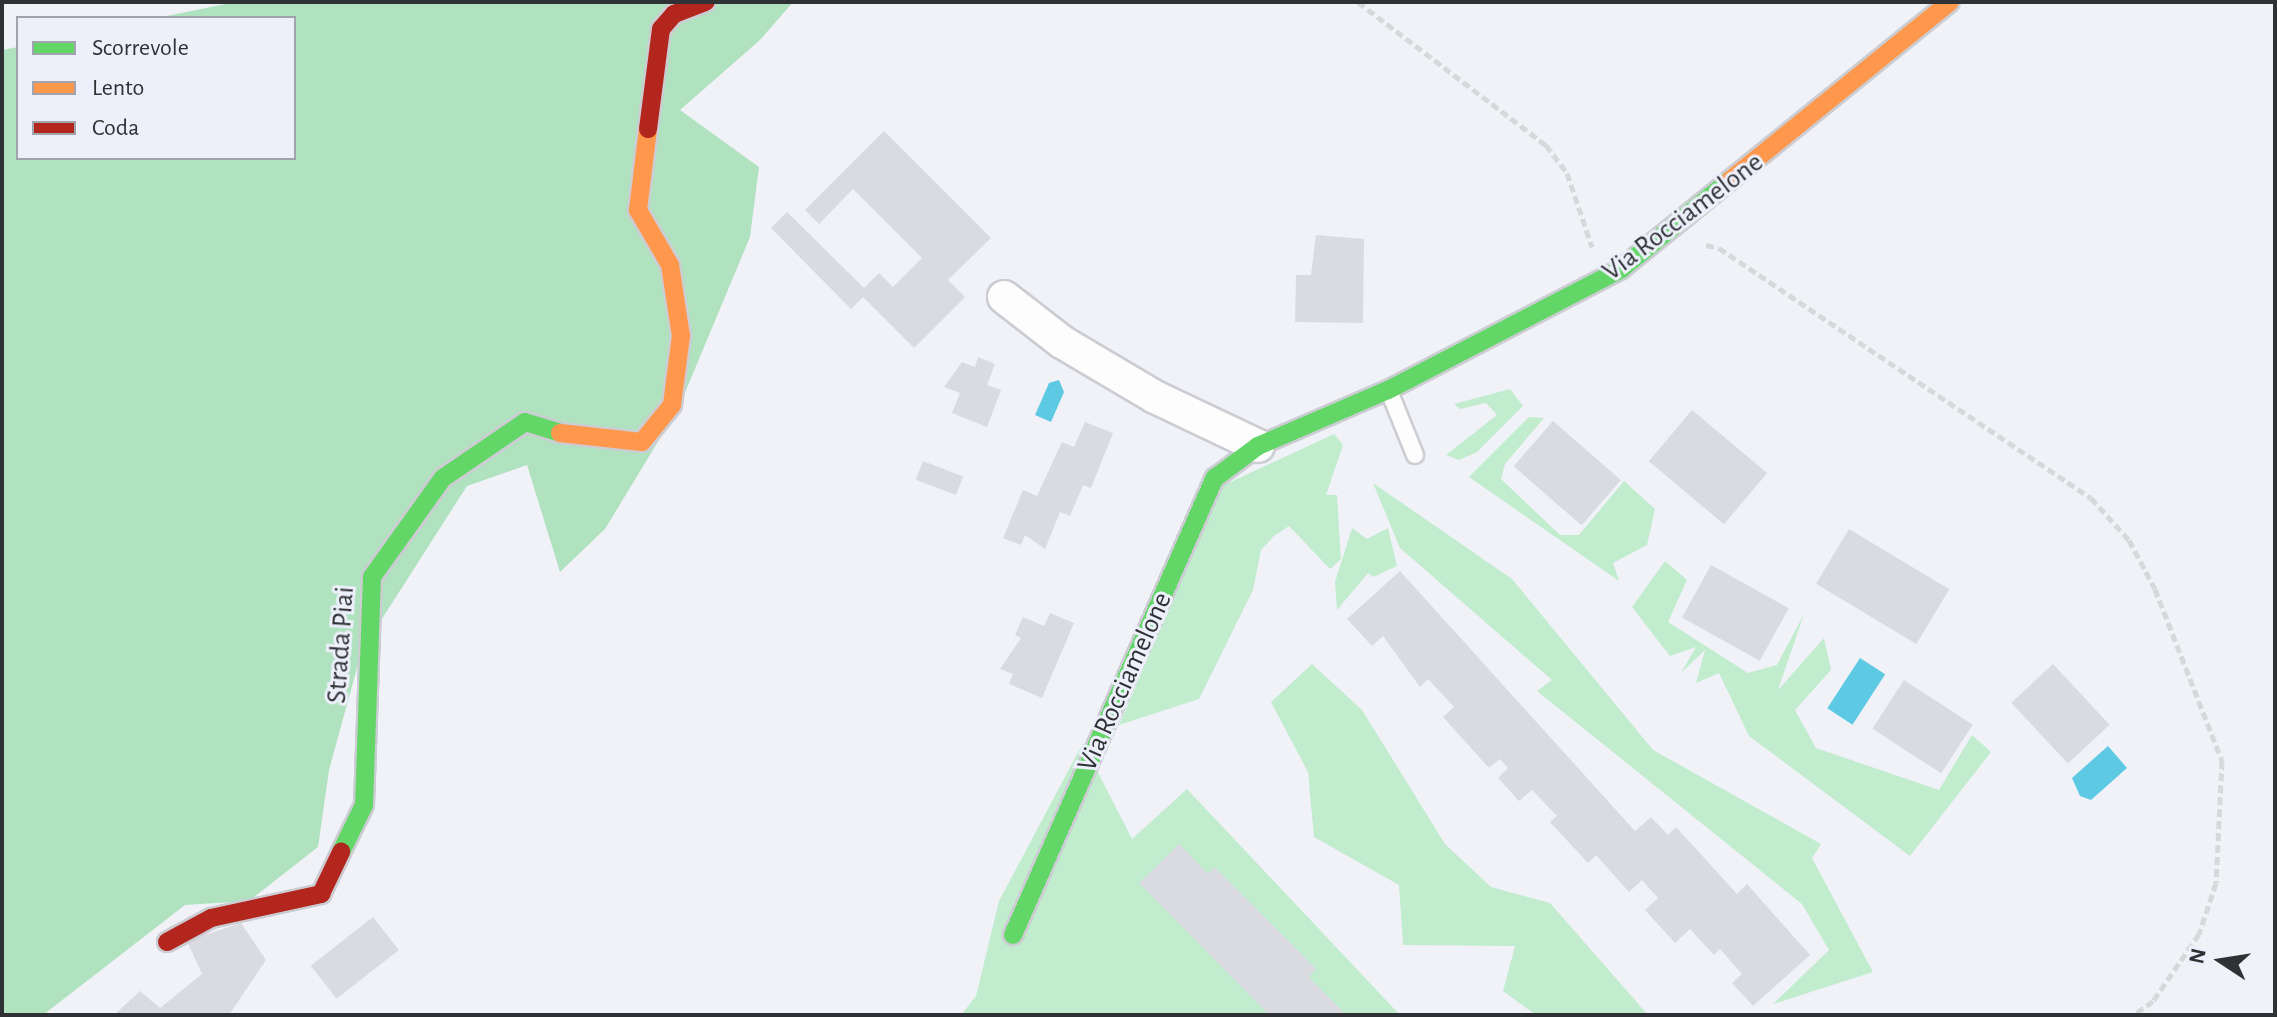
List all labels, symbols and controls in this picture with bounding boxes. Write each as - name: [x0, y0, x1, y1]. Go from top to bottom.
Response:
- legend: [16, 16, 296, 160]
- text: Scorrevole: [92, 36, 189, 60]
- text: Lento: [92, 76, 144, 100]
- text: Coda: [92, 116, 139, 140]
- street label: Via Rocciamelone: [1596, 146, 1770, 288]
- street label: Strada Piai: [320, 586, 362, 704]
- street label: Via Rocciamelone: [1071, 587, 1179, 777]
- north arrow: [2181, 921, 2261, 1001]
- text: N: [2185, 946, 2210, 966]

